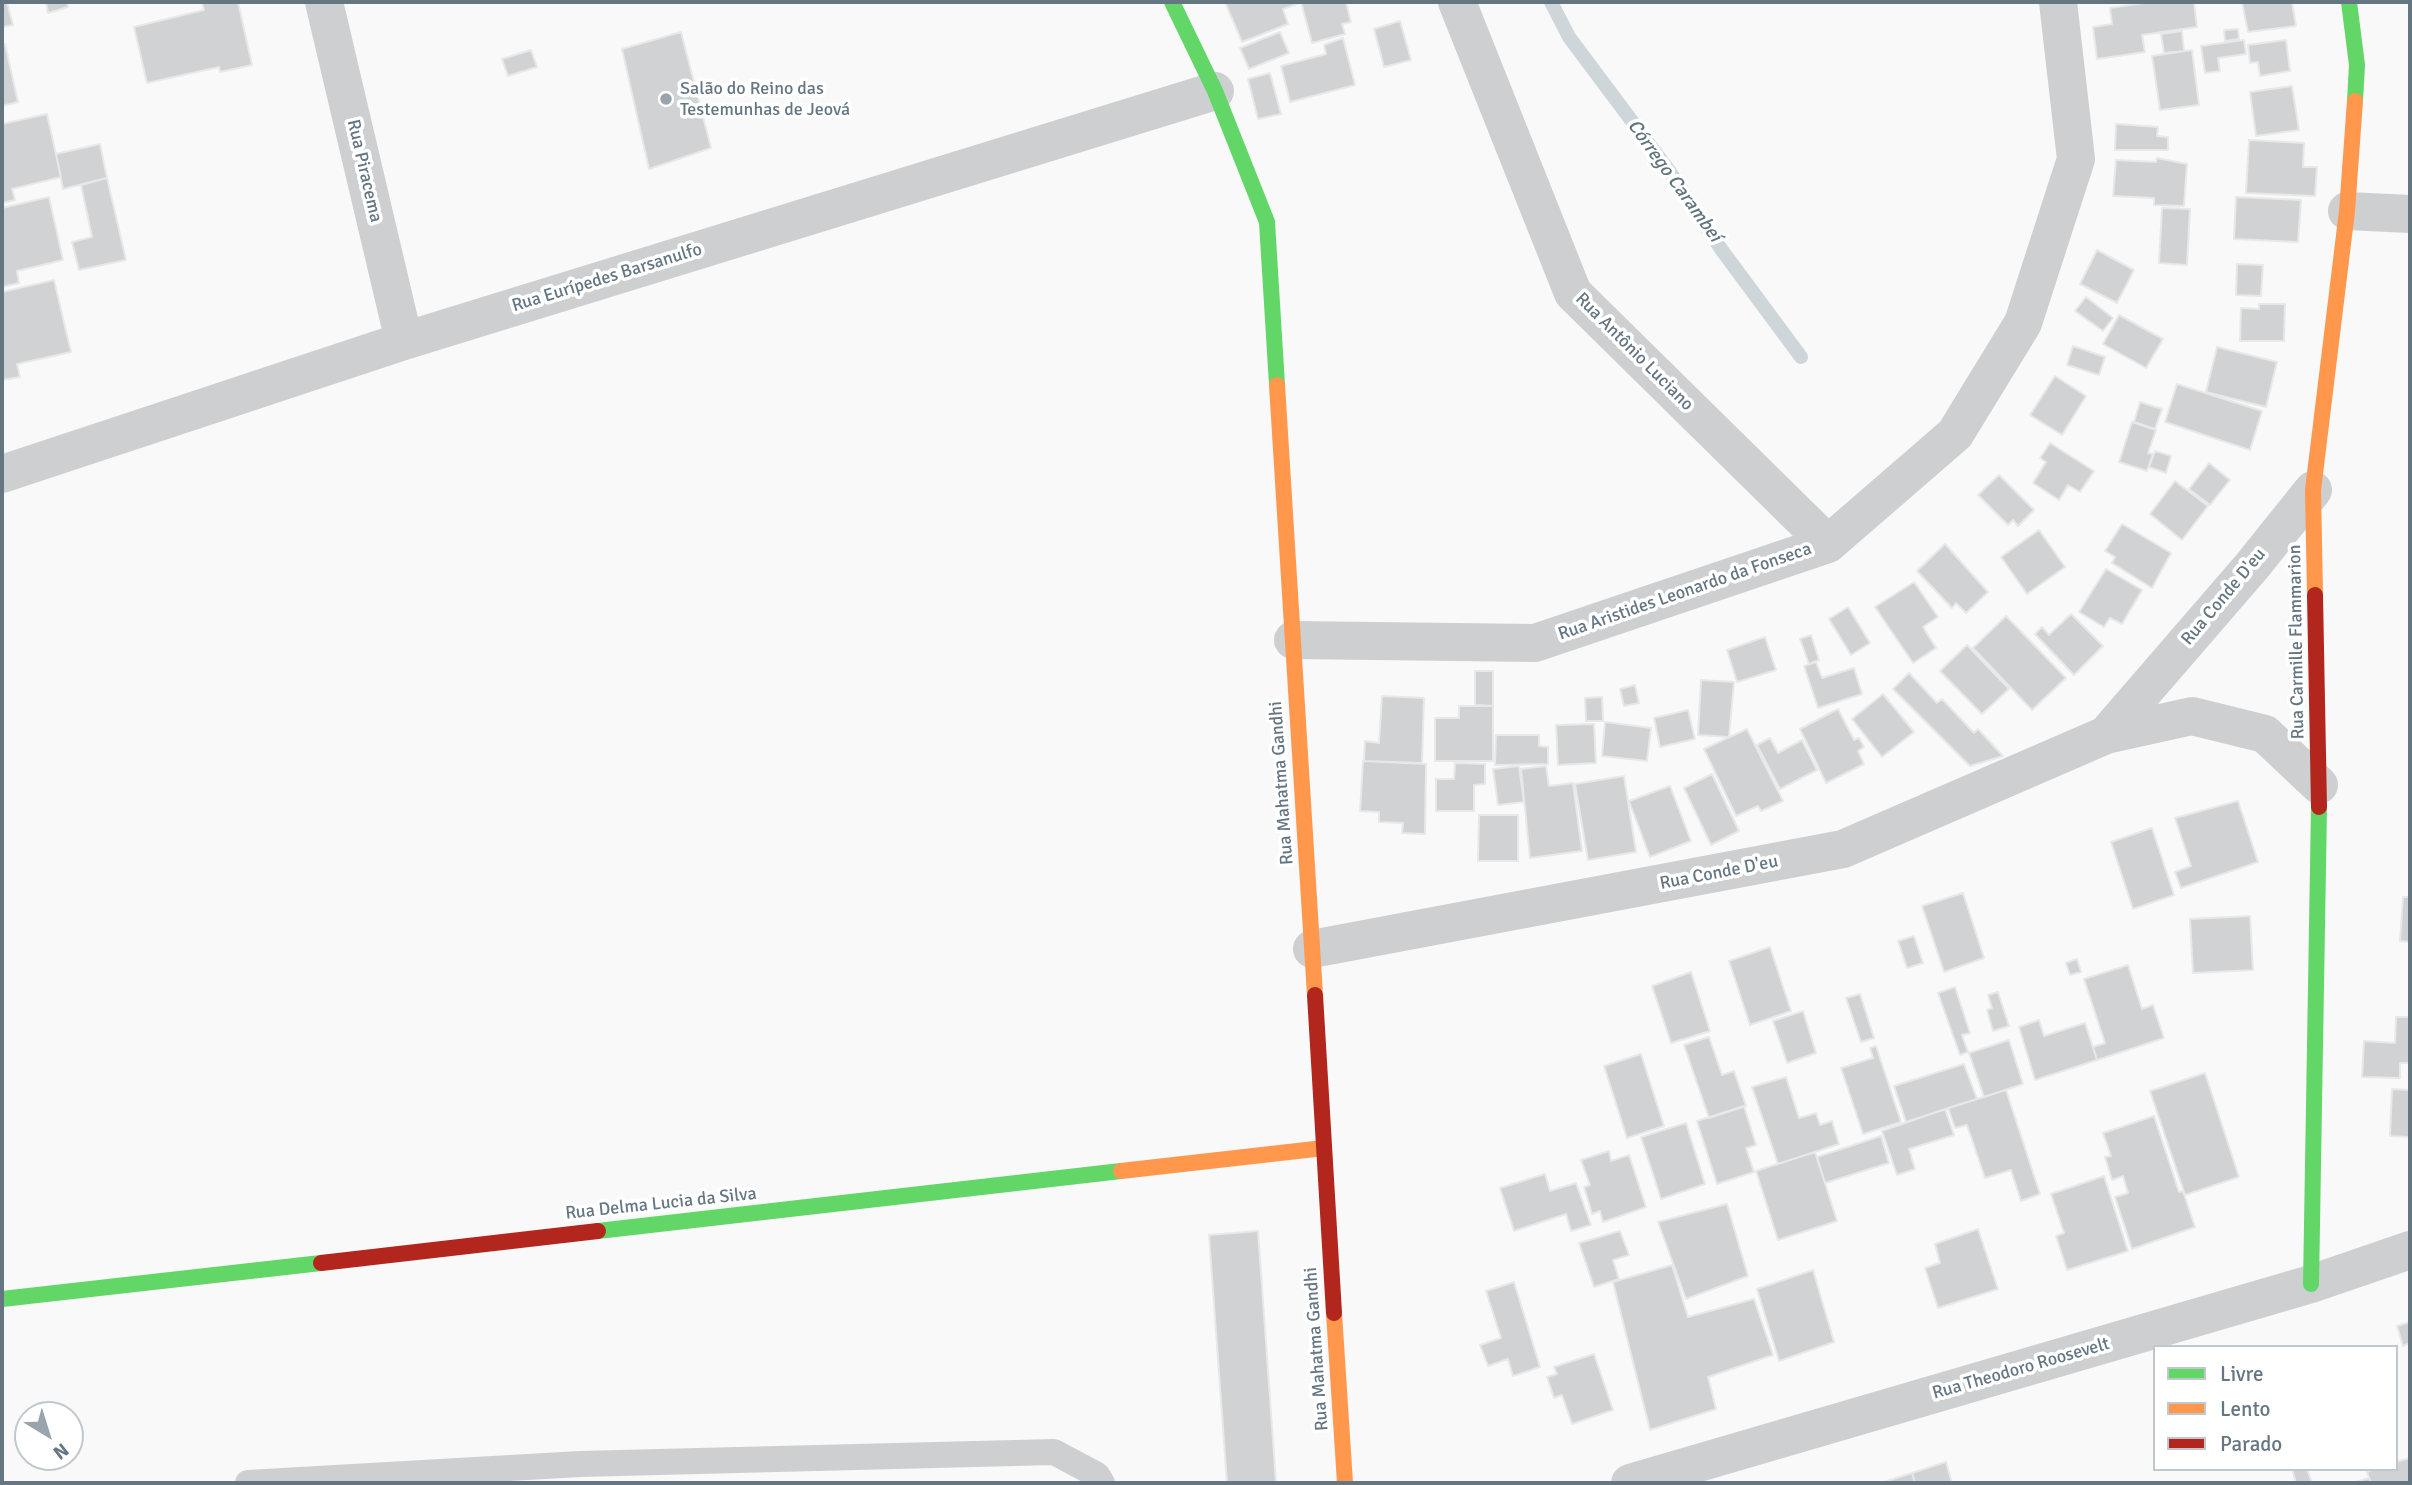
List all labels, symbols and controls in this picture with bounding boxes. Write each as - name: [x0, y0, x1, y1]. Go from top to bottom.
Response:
- place label: Salão do Reino das Testemunhas de Jeová: [680, 78, 850, 120]
- marker: Salão do Reino das Testemunhas de Jeová: [658, 91, 674, 107]
- water label: Córrego Carambeí: [1622, 115, 1726, 247]
- street label: Rua Piracema: [342, 117, 386, 225]
- street label: Rua Eurípedes Barsanulfo: [509, 239, 705, 317]
- street label: Rua Antônio Luciano: [1570, 288, 1698, 416]
- street label: Rua Aristides Leonardo da Fonseca: [1556, 538, 1814, 646]
- street label: Rua Conde D'eu: [2177, 544, 2271, 650]
- street label: Rua Carmille Flammarion: [2285, 544, 2309, 740]
- street label: Rua Mahatma Gandhi: [1265, 700, 1299, 866]
- street label: Rua Conde D'eu: [1658, 851, 1780, 895]
- street label: Rua Delma Lucia da Silva: [564, 1183, 758, 1225]
- street label: Rua Mahatma Gandhi: [1300, 1266, 1334, 1432]
- street label: Rua Theodoro Roosevelt: [1930, 1333, 2112, 1405]
- legend: [2153, 1345, 2398, 1471]
- text: Livre: [2220, 1361, 2263, 1387]
- text: Lento: [2220, 1396, 2270, 1422]
- north arrow: [14, 1401, 84, 1471]
- text: Parado: [2220, 1431, 2282, 1457]
- text: N: [48, 1437, 73, 1464]

